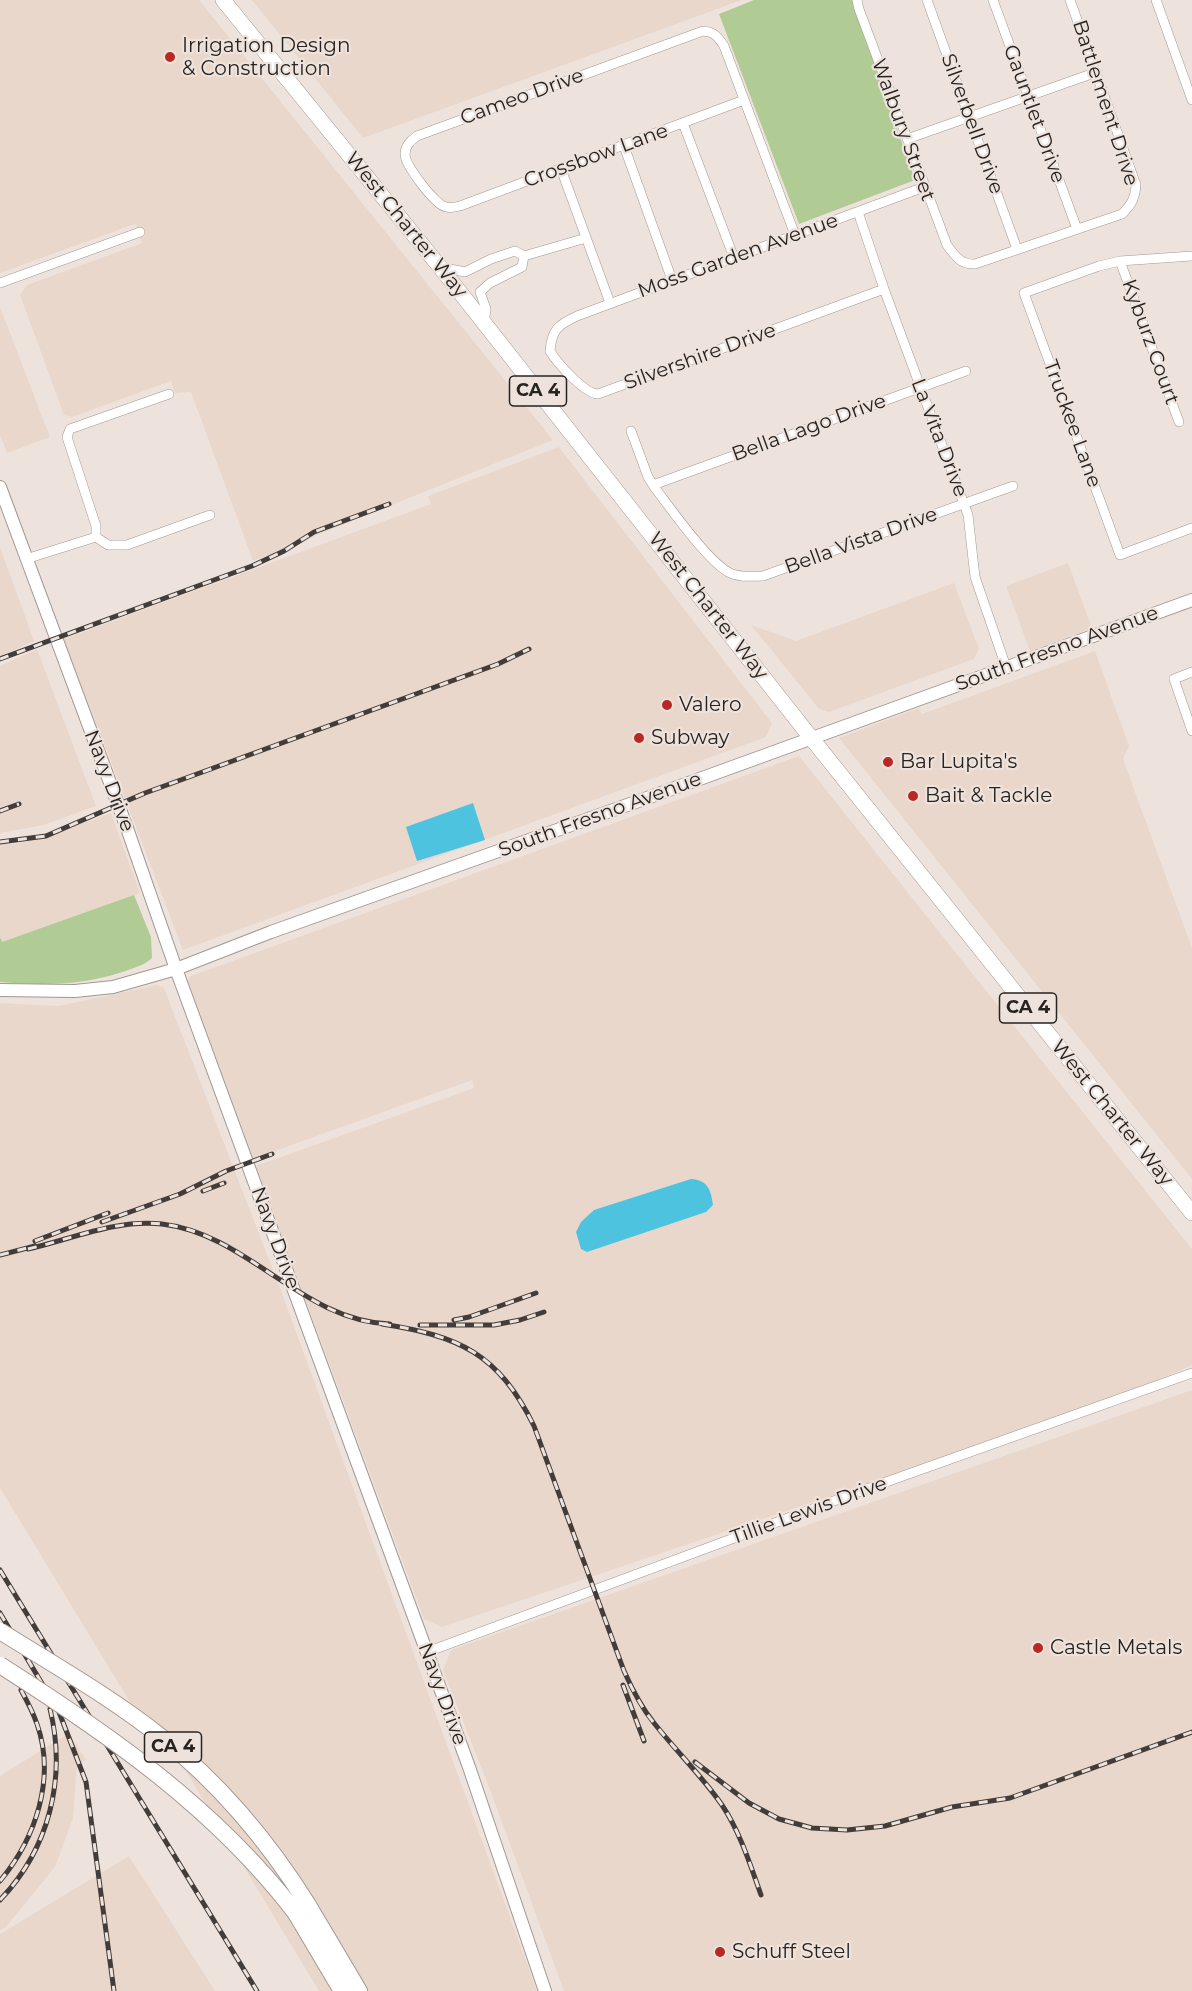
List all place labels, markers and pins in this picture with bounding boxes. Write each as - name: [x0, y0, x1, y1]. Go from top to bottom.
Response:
- place label: Irrigation Design & Construction: [182, 34, 350, 81]
- marker: Irrigation Design & Construction: [163, 50, 177, 64]
- place label: Valero: [679, 693, 741, 717]
- marker: Valero: [660, 698, 674, 712]
- place label: Subway: [651, 726, 729, 750]
- marker: Subway: [632, 731, 646, 745]
- place label: Bar Lupita's: [900, 750, 1017, 774]
- marker: Bar Lupita's: [881, 755, 895, 769]
- place label: Bait & Tackle: [925, 784, 1052, 808]
- marker: Bait & Tackle: [906, 789, 920, 803]
- place label: Castle Metals: [1050, 1636, 1182, 1660]
- marker: Castle Metals: [1031, 1641, 1045, 1655]
- place label: Schuff Steel: [732, 1940, 851, 1964]
- marker: Schuff Steel: [713, 1945, 727, 1959]

